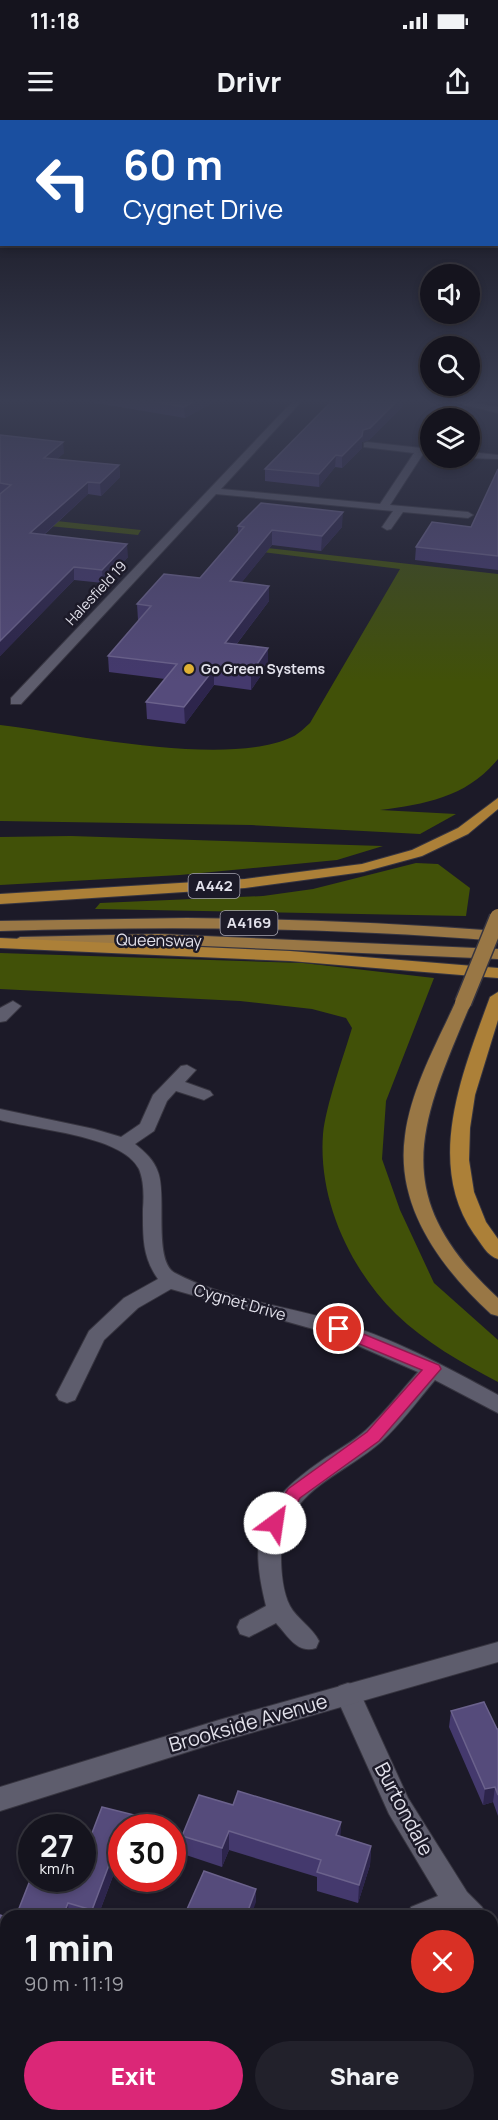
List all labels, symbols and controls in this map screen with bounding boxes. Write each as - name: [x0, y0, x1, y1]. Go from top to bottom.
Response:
- text: 11:18: [30, 6, 80, 36]
- text: Drivr: [217, 63, 281, 100]
- icon: menu: [24, 65, 57, 98]
- icon: share: [441, 65, 474, 98]
- text: 60 m: [123, 135, 223, 193]
- icon: left: [24, 144, 102, 222]
- text: Cygnet Drive: [123, 190, 283, 227]
- map controls: [420, 264, 480, 468]
- button: sound: [420, 264, 480, 324]
- button: search: [420, 336, 480, 396]
- button: layers: [420, 408, 480, 468]
- street label: Halesfield 19: [61, 556, 130, 629]
- place label: Go Green Systems: [201, 659, 326, 678]
- marker: Go Green Systems: [182, 662, 196, 676]
- road number: A442: [188, 874, 240, 898]
- road number: A4169: [220, 911, 278, 935]
- street label: Queensway: [116, 928, 203, 952]
- street label: Cygnet Drive: [191, 1278, 289, 1326]
- pin: [313, 1303, 364, 1354]
- icon: arrive: [322, 1312, 355, 1345]
- position arrow: [243, 1491, 307, 1555]
- street label: Brookside Avenue: [165, 1687, 330, 1758]
- street label: Burtondale: [369, 1757, 440, 1860]
- speed limit sign: 30: [108, 1814, 186, 1892]
- text: 27: [40, 1825, 74, 1866]
- text: km/h: [40, 1858, 74, 1879]
- text: 1 min: [24, 1923, 114, 1972]
- button: close: [411, 1930, 474, 1993]
- text: 90 m · 11:19: [24, 1970, 124, 1997]
- button: Exit: [24, 2041, 243, 2110]
- button: Share: [255, 2041, 474, 2110]

